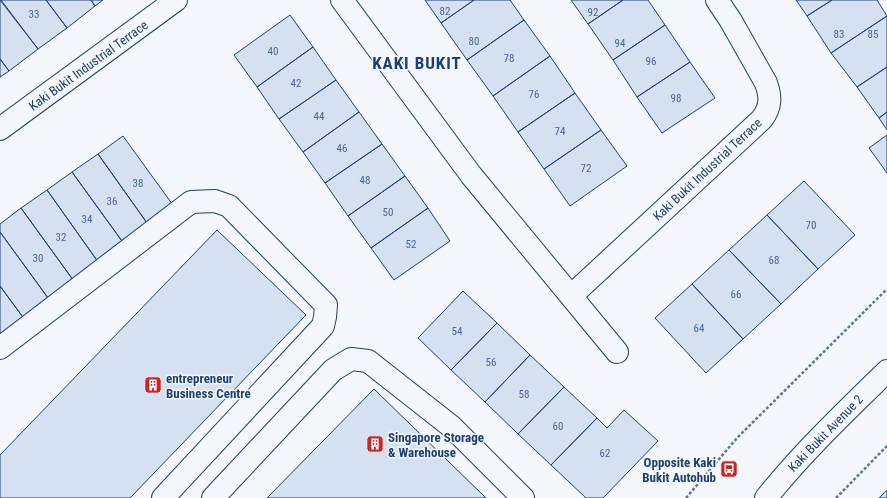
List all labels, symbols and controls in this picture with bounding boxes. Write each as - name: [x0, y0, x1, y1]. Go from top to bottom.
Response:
- house number: 82: [440, 5, 450, 18]
- house number: 92: [588, 6, 598, 19]
- house number: 33: [29, 8, 39, 21]
- street label: Kaki Bukit Industrial Terrace: [26, 17, 151, 114]
- house number: 83: [834, 28, 844, 41]
- house number: 85: [868, 28, 878, 41]
- house number: 80: [469, 35, 479, 48]
- house number: 94: [615, 37, 626, 50]
- house number: 40: [268, 45, 278, 58]
- house number: 78: [504, 52, 514, 65]
- district label: KAKI BUKIT: [372, 53, 462, 73]
- house number: 96: [646, 55, 656, 68]
- house number: 42: [291, 77, 301, 90]
- house number: 76: [529, 88, 539, 101]
- house number: 98: [671, 92, 681, 105]
- house number: 44: [314, 110, 325, 123]
- street label: Kaki Bukit Industrial Terrace: [650, 115, 765, 224]
- house number: 74: [555, 125, 566, 138]
- house number: 46: [337, 142, 347, 155]
- house number: 72: [581, 162, 591, 175]
- house number: 48: [360, 174, 370, 187]
- house number: 38: [133, 177, 143, 190]
- house number: 36: [107, 195, 117, 208]
- house number: 50: [383, 206, 393, 219]
- house number: 34: [82, 213, 93, 226]
- house number: 70: [806, 219, 816, 232]
- house number: 32: [56, 231, 66, 244]
- house number: 52: [406, 238, 416, 251]
- house number: 30: [33, 252, 43, 265]
- house number: 68: [769, 254, 779, 267]
- house number: 66: [731, 288, 741, 301]
- house number: 64: [694, 322, 705, 335]
- house number: 54: [452, 325, 463, 338]
- house number: 56: [486, 356, 496, 369]
- place label: entrepreneur Business Centre: [166, 371, 251, 401]
- building icon: entrepreneur Business Centre: [143, 375, 163, 395]
- house number: 58: [519, 388, 529, 401]
- street label: Kaki Bukit Avenue 2: [785, 392, 866, 475]
- house number: 60: [553, 420, 563, 433]
- place label: Singapore Storage & Warehouse: [388, 430, 484, 460]
- building icon: Singapore Storage & Warehouse: [365, 434, 385, 454]
- house number: 62: [600, 447, 610, 460]
- place label: Opposite Kaki Bukit Autohub: [642, 455, 716, 485]
- bus stop icon: Opposite Kaki Bukit Autohub: [719, 459, 739, 479]

